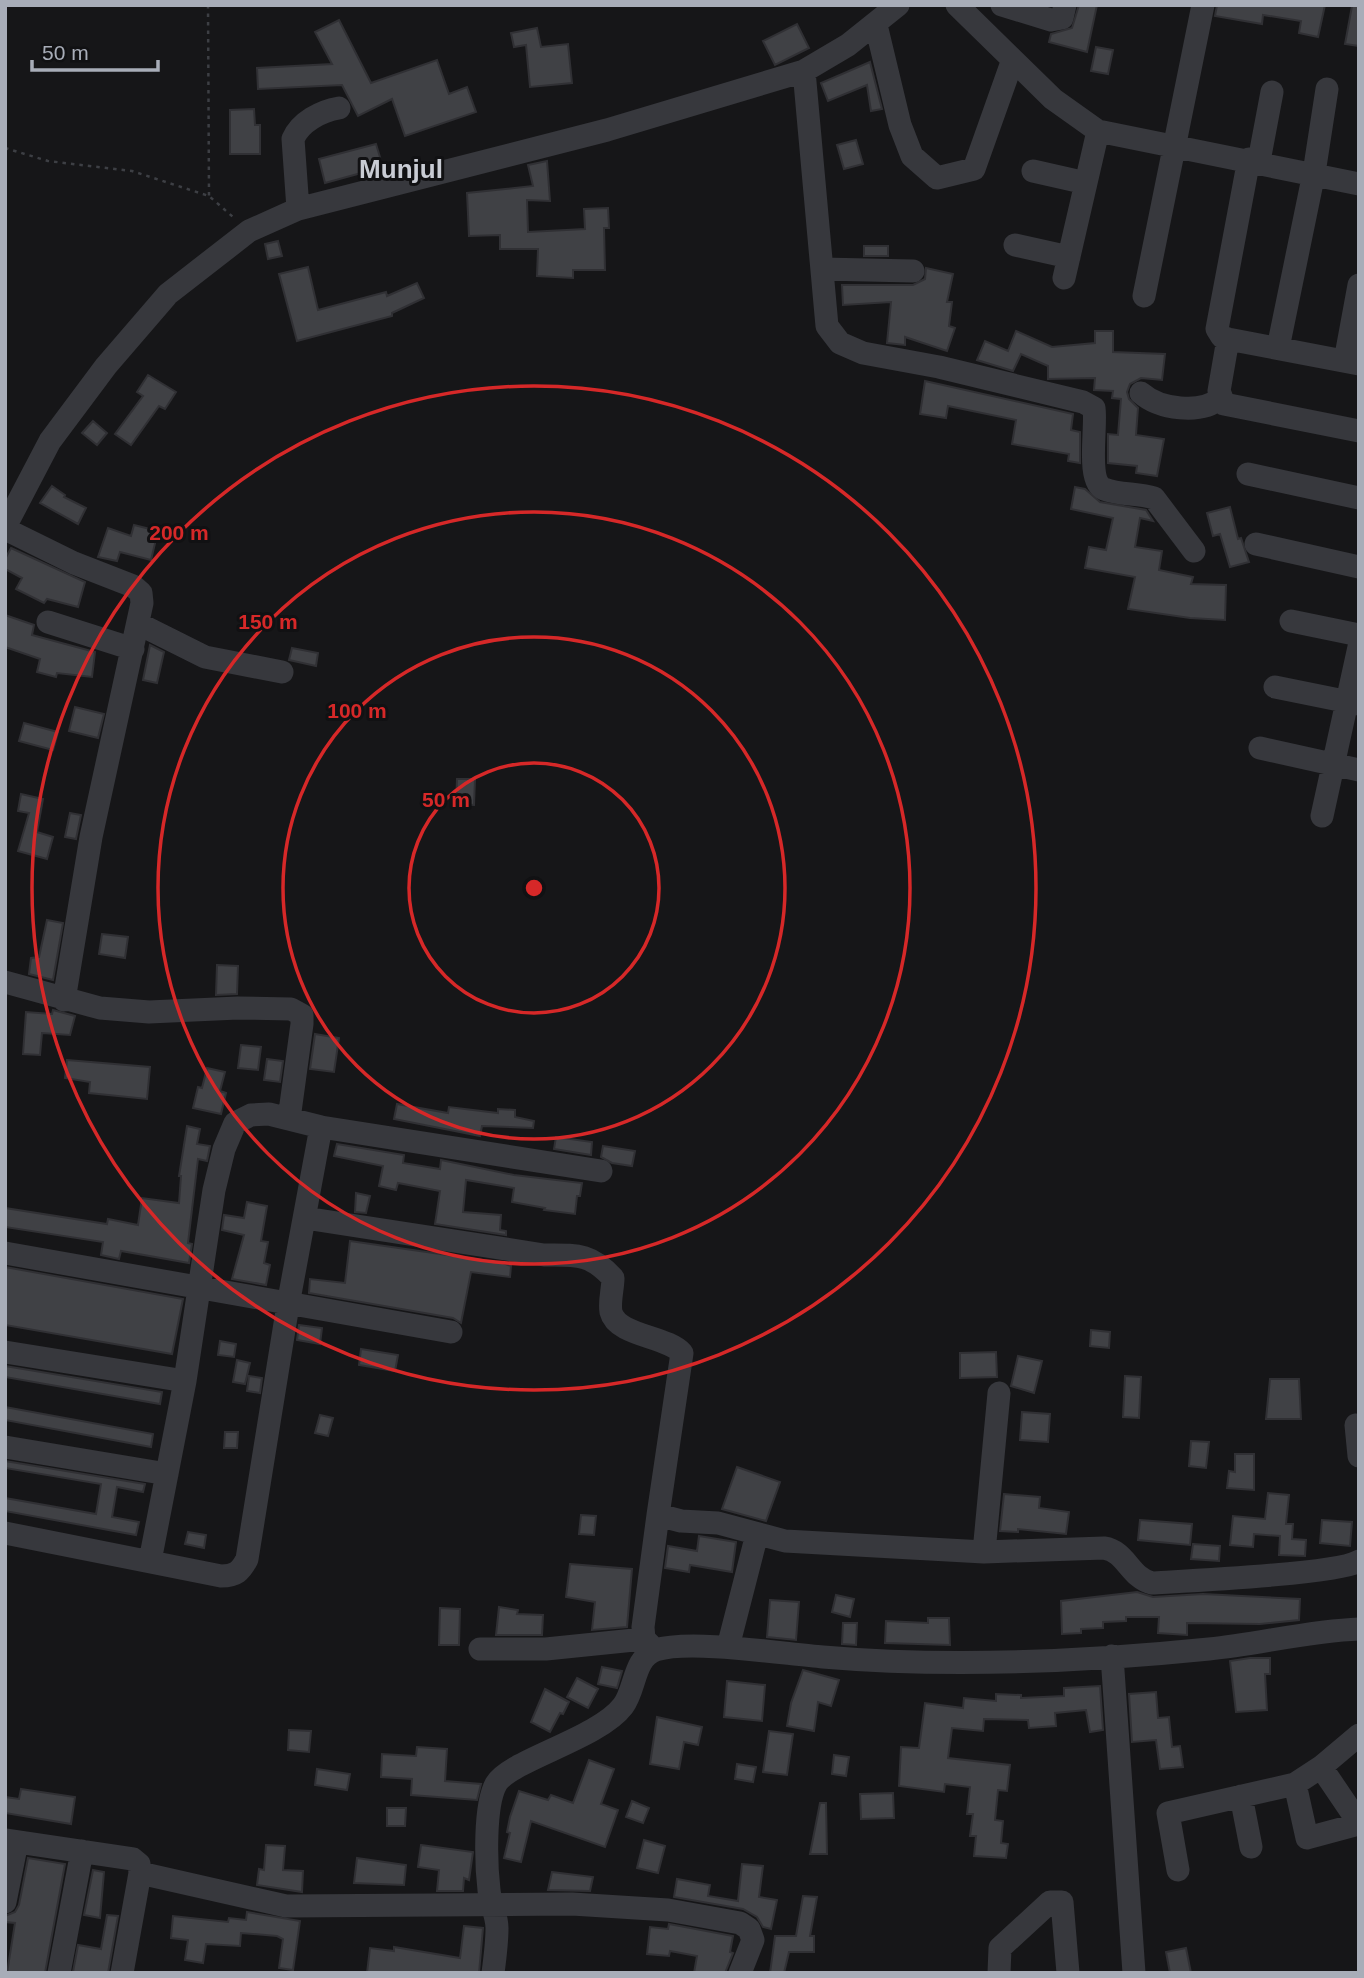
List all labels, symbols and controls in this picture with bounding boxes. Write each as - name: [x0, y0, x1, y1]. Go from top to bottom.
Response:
- scale bar: [32, 28, 158, 72]
- text: 50 m: [42, 41, 89, 64]
- district label: Munjul: [359, 154, 443, 184]
- text: 200 m: [149, 521, 209, 544]
- text: 150 m: [238, 610, 298, 633]
- text: 100 m: [327, 699, 387, 722]
- text: 50 m: [422, 788, 470, 811]
- centre of rings: [522, 876, 546, 900]

